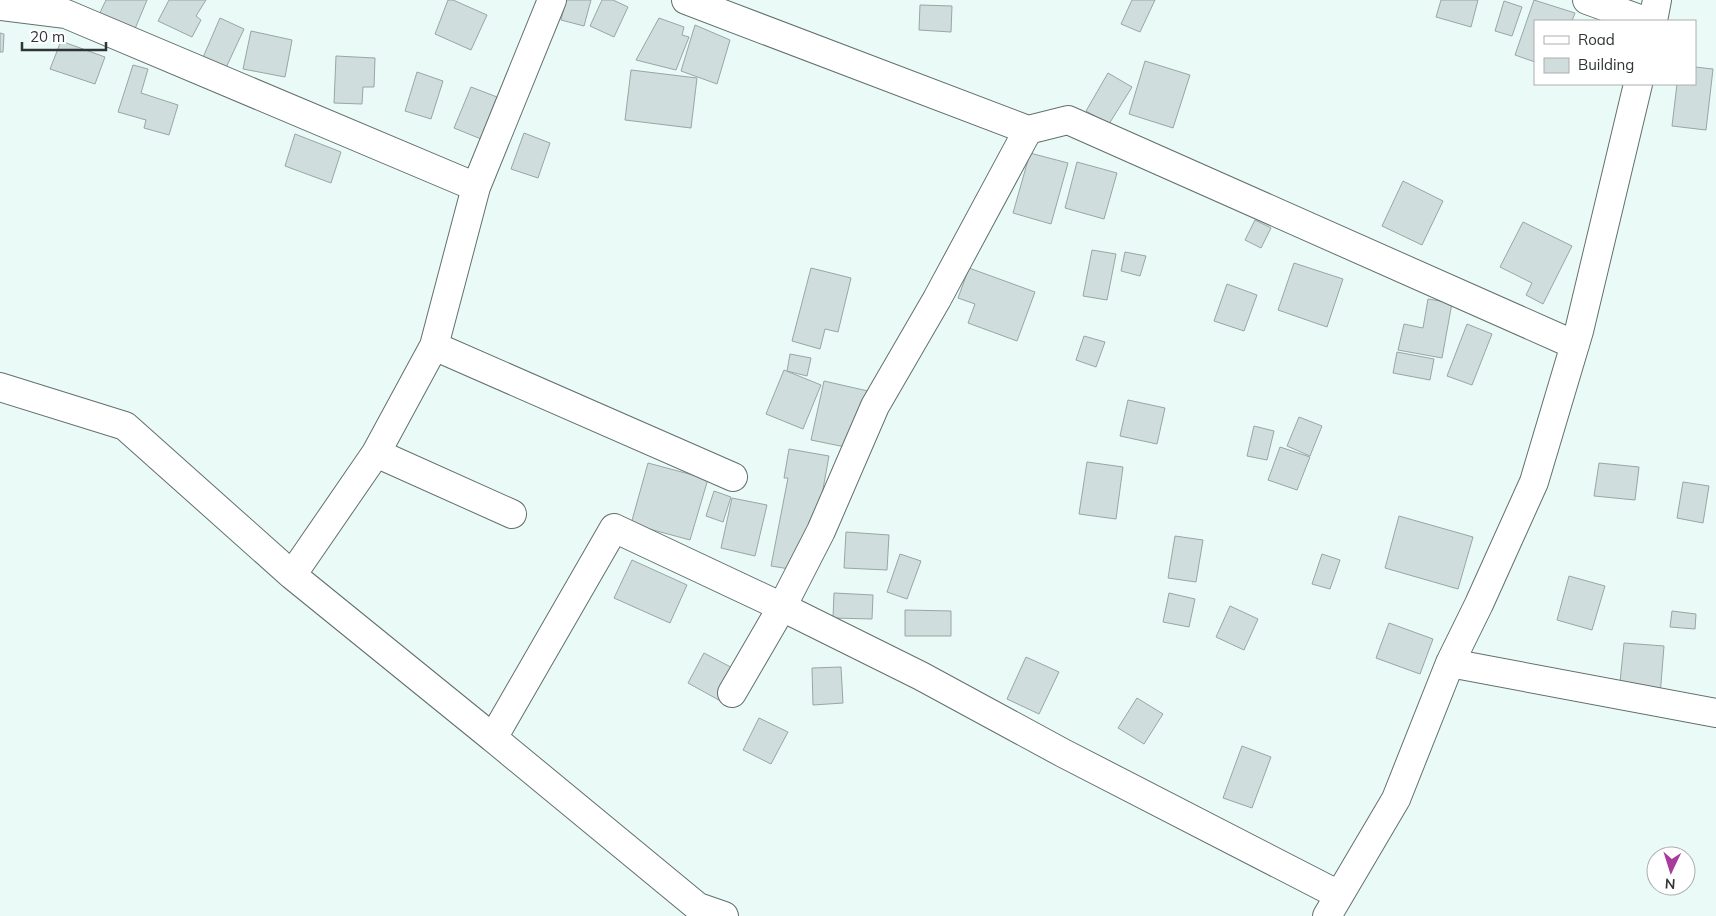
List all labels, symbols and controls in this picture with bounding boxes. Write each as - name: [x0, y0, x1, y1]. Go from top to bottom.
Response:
- scale bar: [22, 20, 106, 52]
- legend: [1534, 20, 1696, 85]
- text: 20 m: [30, 27, 65, 46]
- text: Road: [1578, 30, 1615, 49]
- text: Building: [1578, 55, 1634, 74]
- north arrow: [1646, 846, 1696, 896]
- text: N: [1664, 875, 1676, 893]

